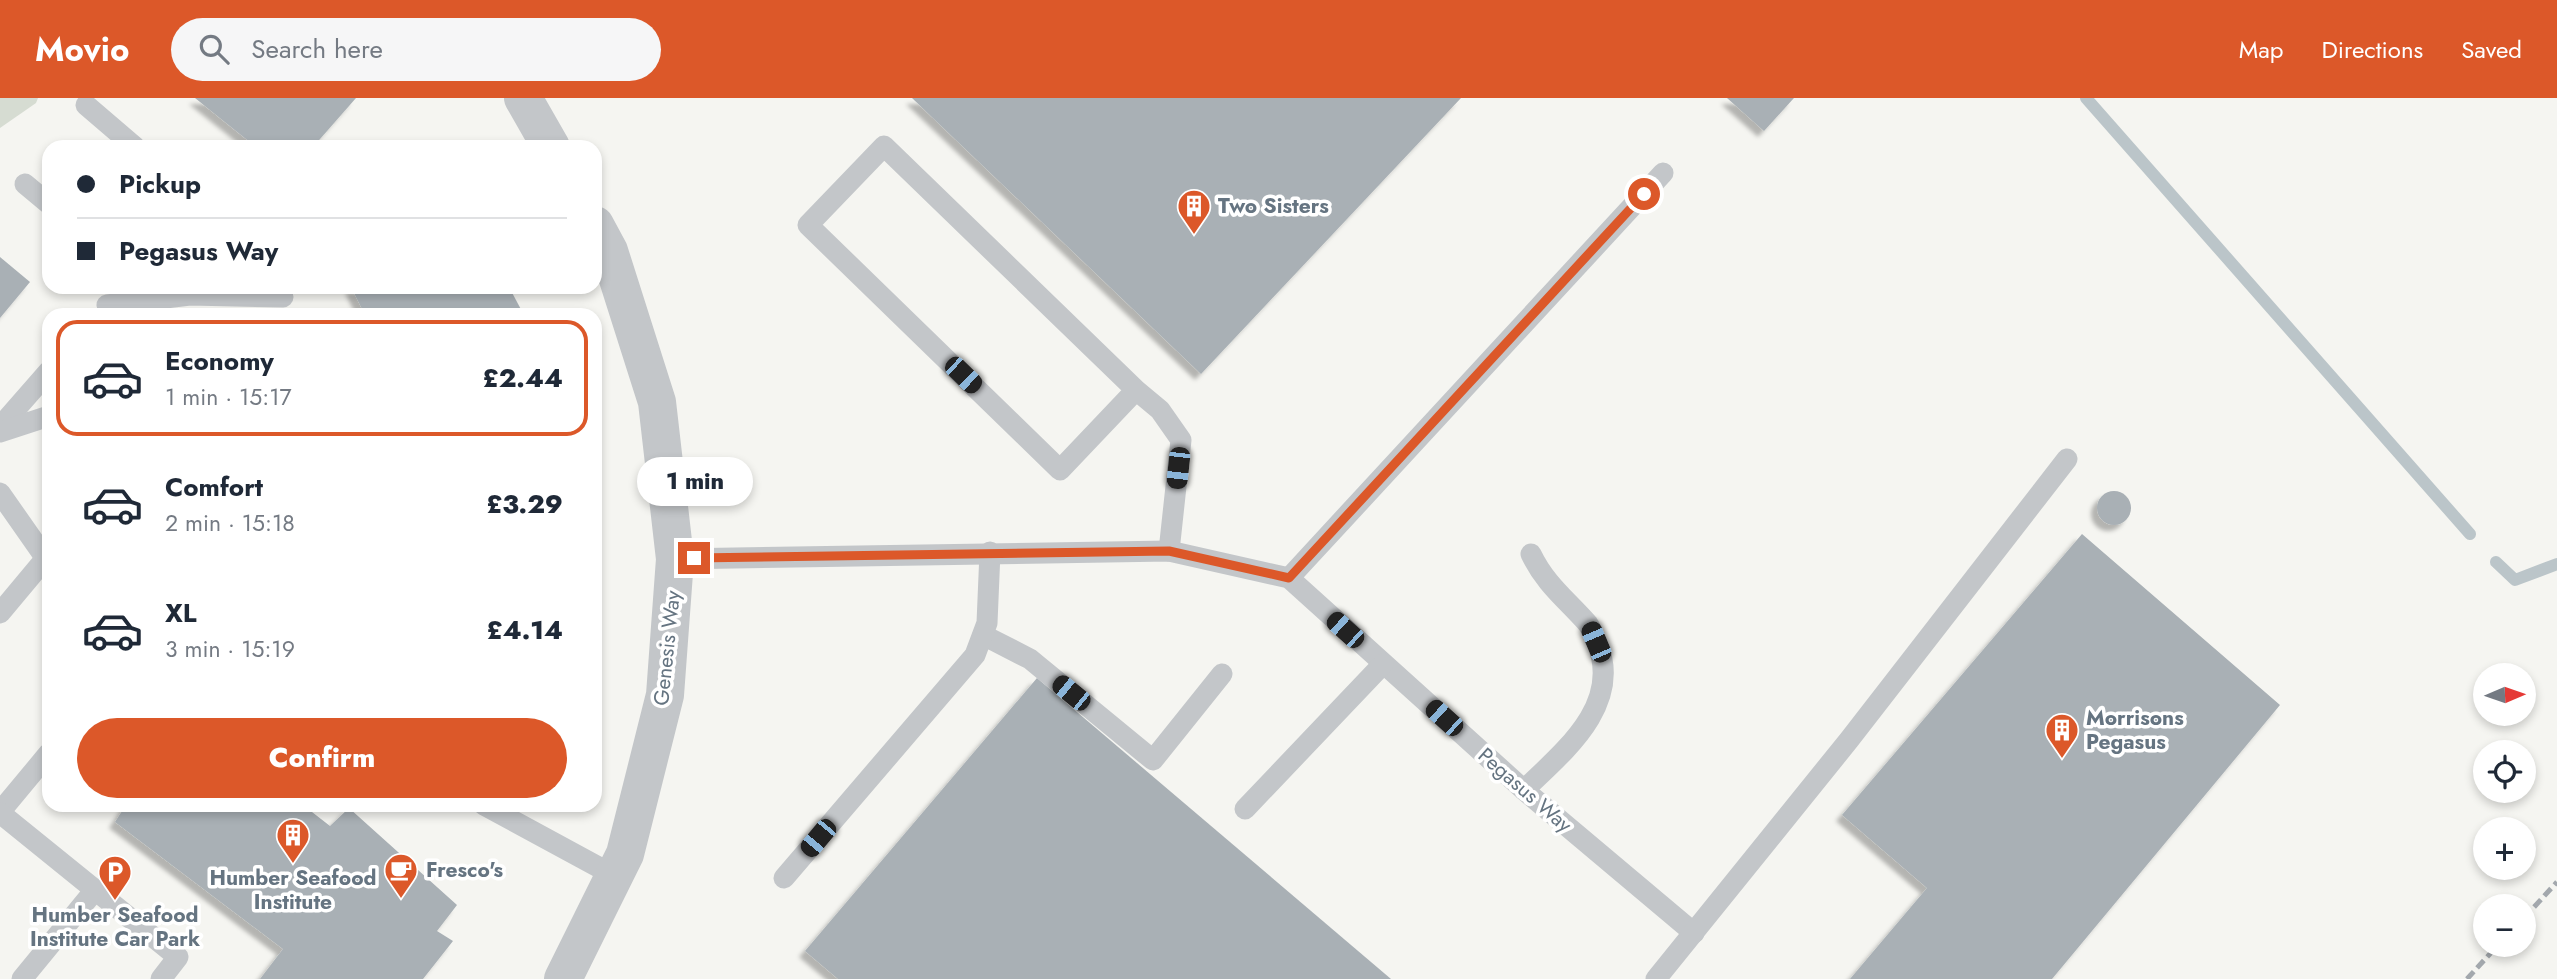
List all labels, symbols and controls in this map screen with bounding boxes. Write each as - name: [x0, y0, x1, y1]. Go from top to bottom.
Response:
- search box: [171, 18, 661, 81]
- text: Movio: [35, 26, 129, 73]
- icon: search: [195, 30, 233, 68]
- text: Search here: [251, 30, 383, 68]
- text: Map: [2239, 32, 2284, 67]
- text: Directions: [2322, 32, 2423, 67]
- text: Saved: [2461, 32, 2522, 67]
- text: Pickup: [119, 165, 201, 203]
- route start: [1628, 178, 1660, 210]
- building icon: Two Sisters: [1175, 187, 1213, 236]
- place label: Two Sisters: [1218, 191, 1329, 221]
- text: Pegasus Way: [119, 232, 278, 270]
- text: Economy: [165, 342, 274, 380]
- icon: car: [81, 347, 144, 410]
- car: [941, 353, 986, 397]
- text: £2.44: [483, 359, 563, 397]
- text: 1 min · 15:17: [165, 380, 292, 414]
- car: [1166, 446, 1191, 490]
- callout: 1 min: [636, 456, 752, 505]
- text: 1 min: [666, 464, 724, 498]
- text: Comfort: [165, 468, 263, 506]
- icon: car: [81, 473, 144, 536]
- text: £3.29: [486, 485, 563, 523]
- text: 2 min · 15:18: [165, 506, 295, 540]
- route end: [678, 542, 710, 574]
- street label: Genesis Way: [646, 588, 688, 707]
- text: XL: [165, 594, 197, 632]
- icon: car: [81, 599, 144, 662]
- car: [1323, 608, 1368, 652]
- text: £4.14: [487, 611, 563, 649]
- car: [1579, 619, 1614, 665]
- text: 3 min · 15:19: [165, 632, 295, 666]
- north arrow: [2473, 663, 2536, 726]
- map controls: [2473, 663, 2536, 957]
- car: [1049, 672, 1094, 714]
- car: [1422, 696, 1467, 740]
- place label: Morrisons Pegasus: [2086, 703, 2184, 757]
- building icon: Morrisons Pegasus: [2043, 711, 2081, 760]
- button: Confirm: [77, 718, 567, 798]
- button: locate: [2473, 740, 2536, 803]
- street label: Pegasus Way: [1471, 741, 1579, 840]
- car: [797, 815, 840, 861]
- building icon: Humber Seafood Institute: [274, 816, 312, 865]
- button: +: [2473, 817, 2536, 880]
- cafe icon: Fresco's: [382, 851, 420, 900]
- parking icon: Humber Seafood Institute Car Park: [96, 853, 134, 902]
- place label: Fresco's: [426, 855, 504, 885]
- place label: Humber Seafood Institute: [209, 863, 377, 917]
- button: −: [2473, 894, 2536, 957]
- place label: Humber Seafood Institute Car Park: [30, 900, 200, 954]

